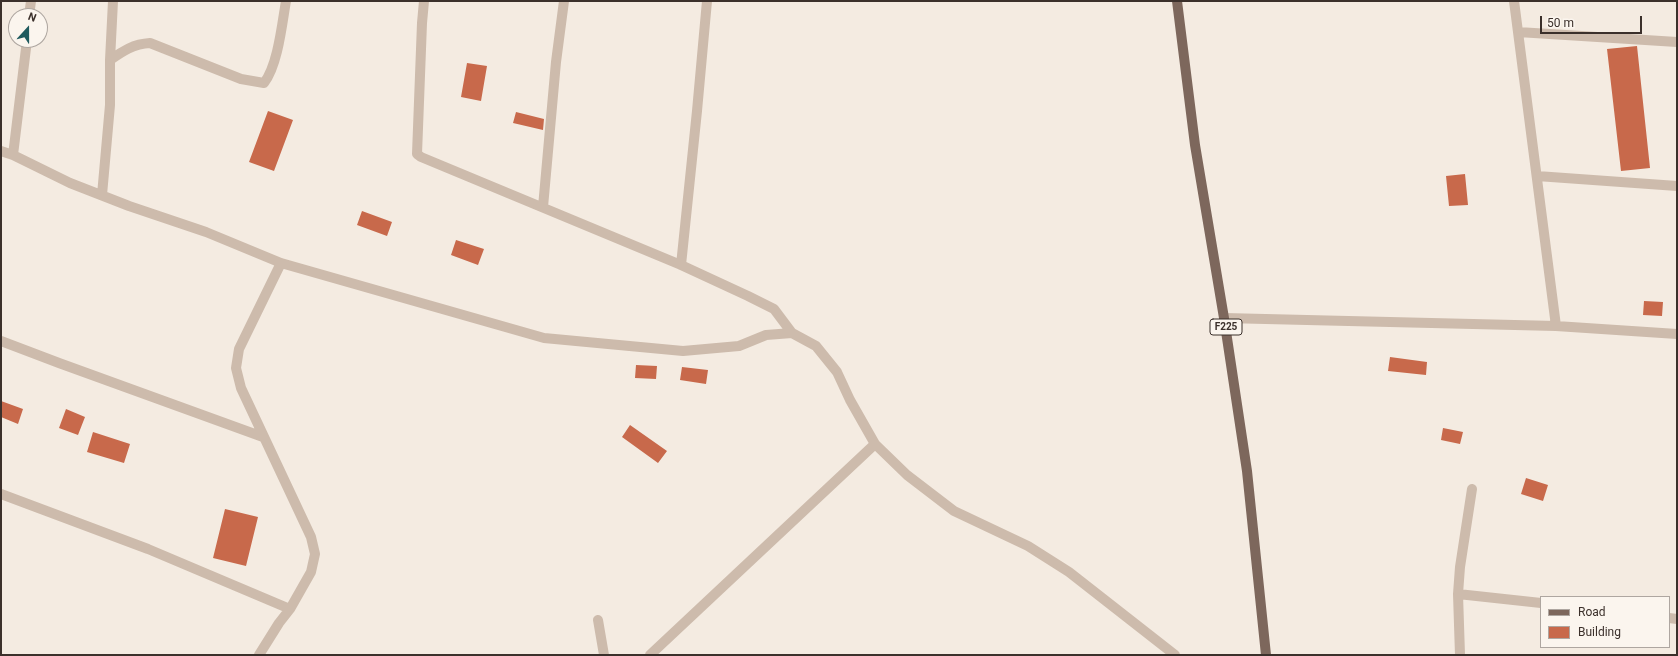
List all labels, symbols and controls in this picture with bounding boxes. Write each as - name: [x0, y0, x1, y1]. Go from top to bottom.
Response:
- north arrow: [8, 8, 48, 48]
- scale bar: [1542, 8, 1644, 34]
- text: N: [26, 10, 38, 25]
- text: 50 m: [1547, 16, 1574, 30]
- road number: F225: [1210, 319, 1242, 335]
- legend: [1540, 596, 1670, 648]
- text: Road: [1578, 605, 1606, 619]
- text: Building: [1578, 625, 1621, 639]

